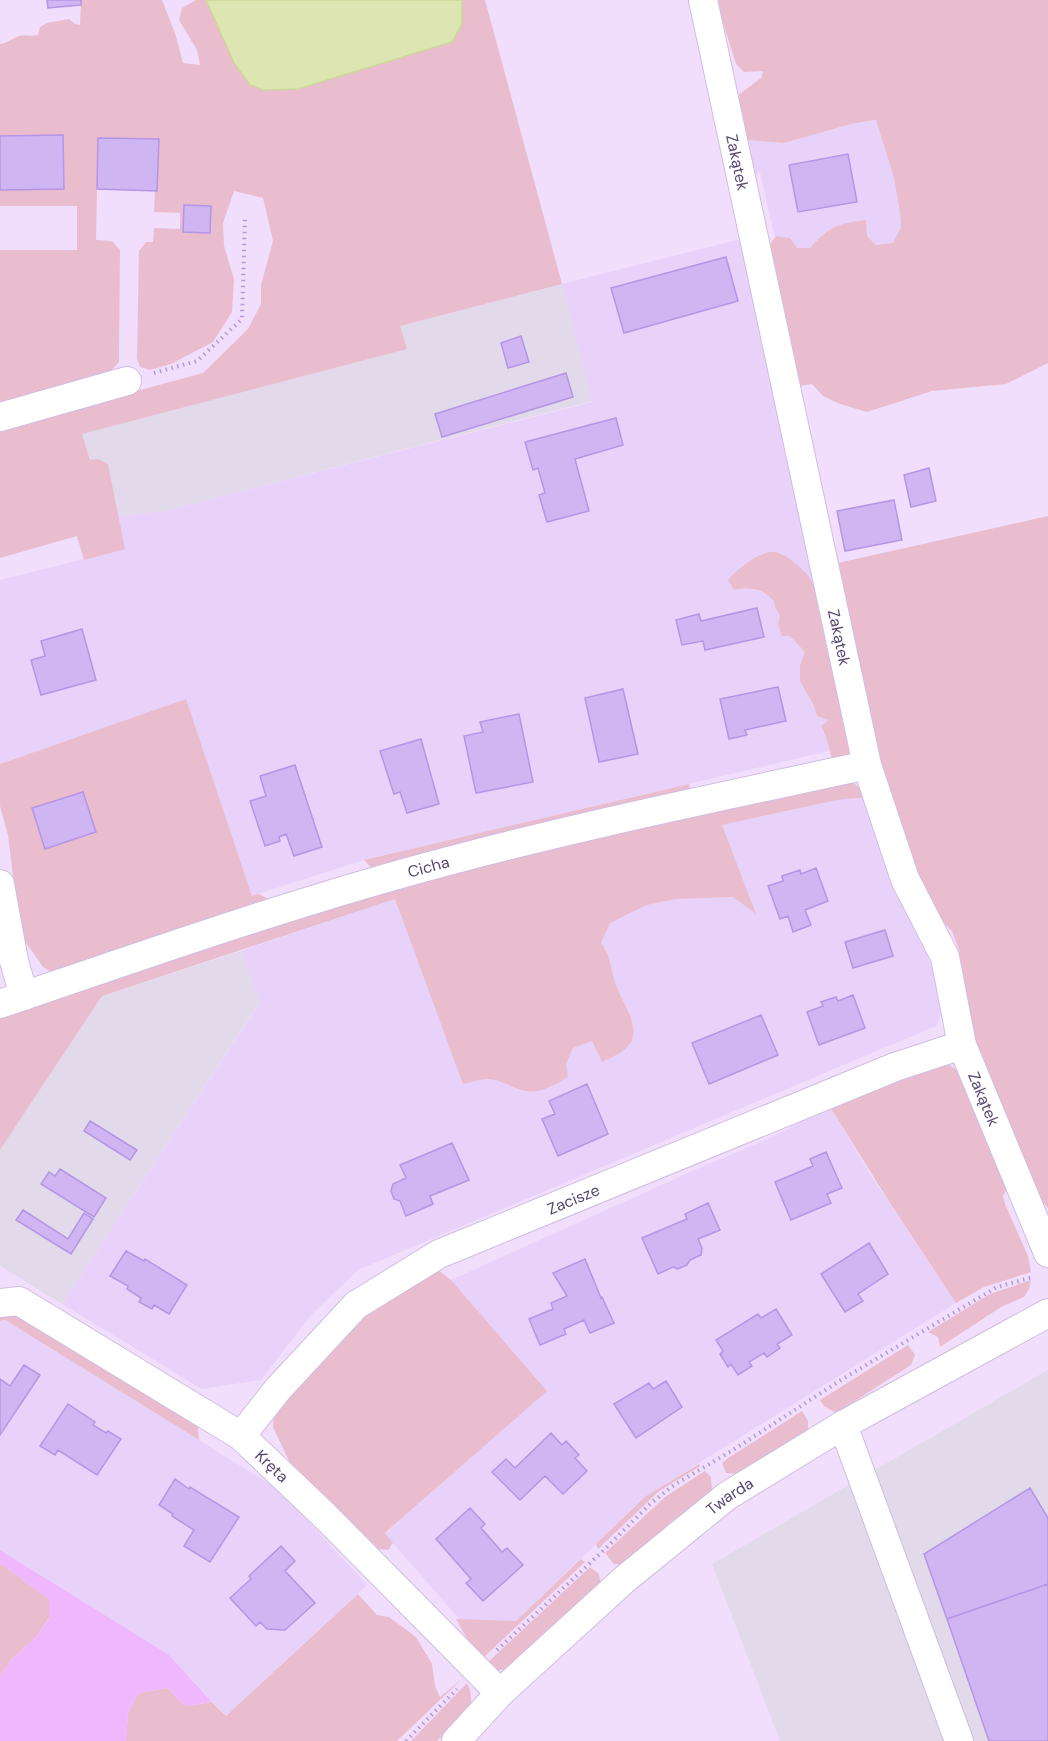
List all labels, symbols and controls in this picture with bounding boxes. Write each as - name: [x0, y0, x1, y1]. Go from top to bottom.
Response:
- street label: Zakątek: [721, 132, 754, 193]
- street label: Zakątek: [823, 607, 855, 668]
- street label: Cicha: [405, 851, 452, 883]
- street label: Zakątek: [963, 1069, 1004, 1129]
- street label: Zacisze: [544, 1179, 603, 1220]
- street label: Kręta: [251, 1445, 293, 1487]
- street label: Twarda: [702, 1472, 757, 1520]

